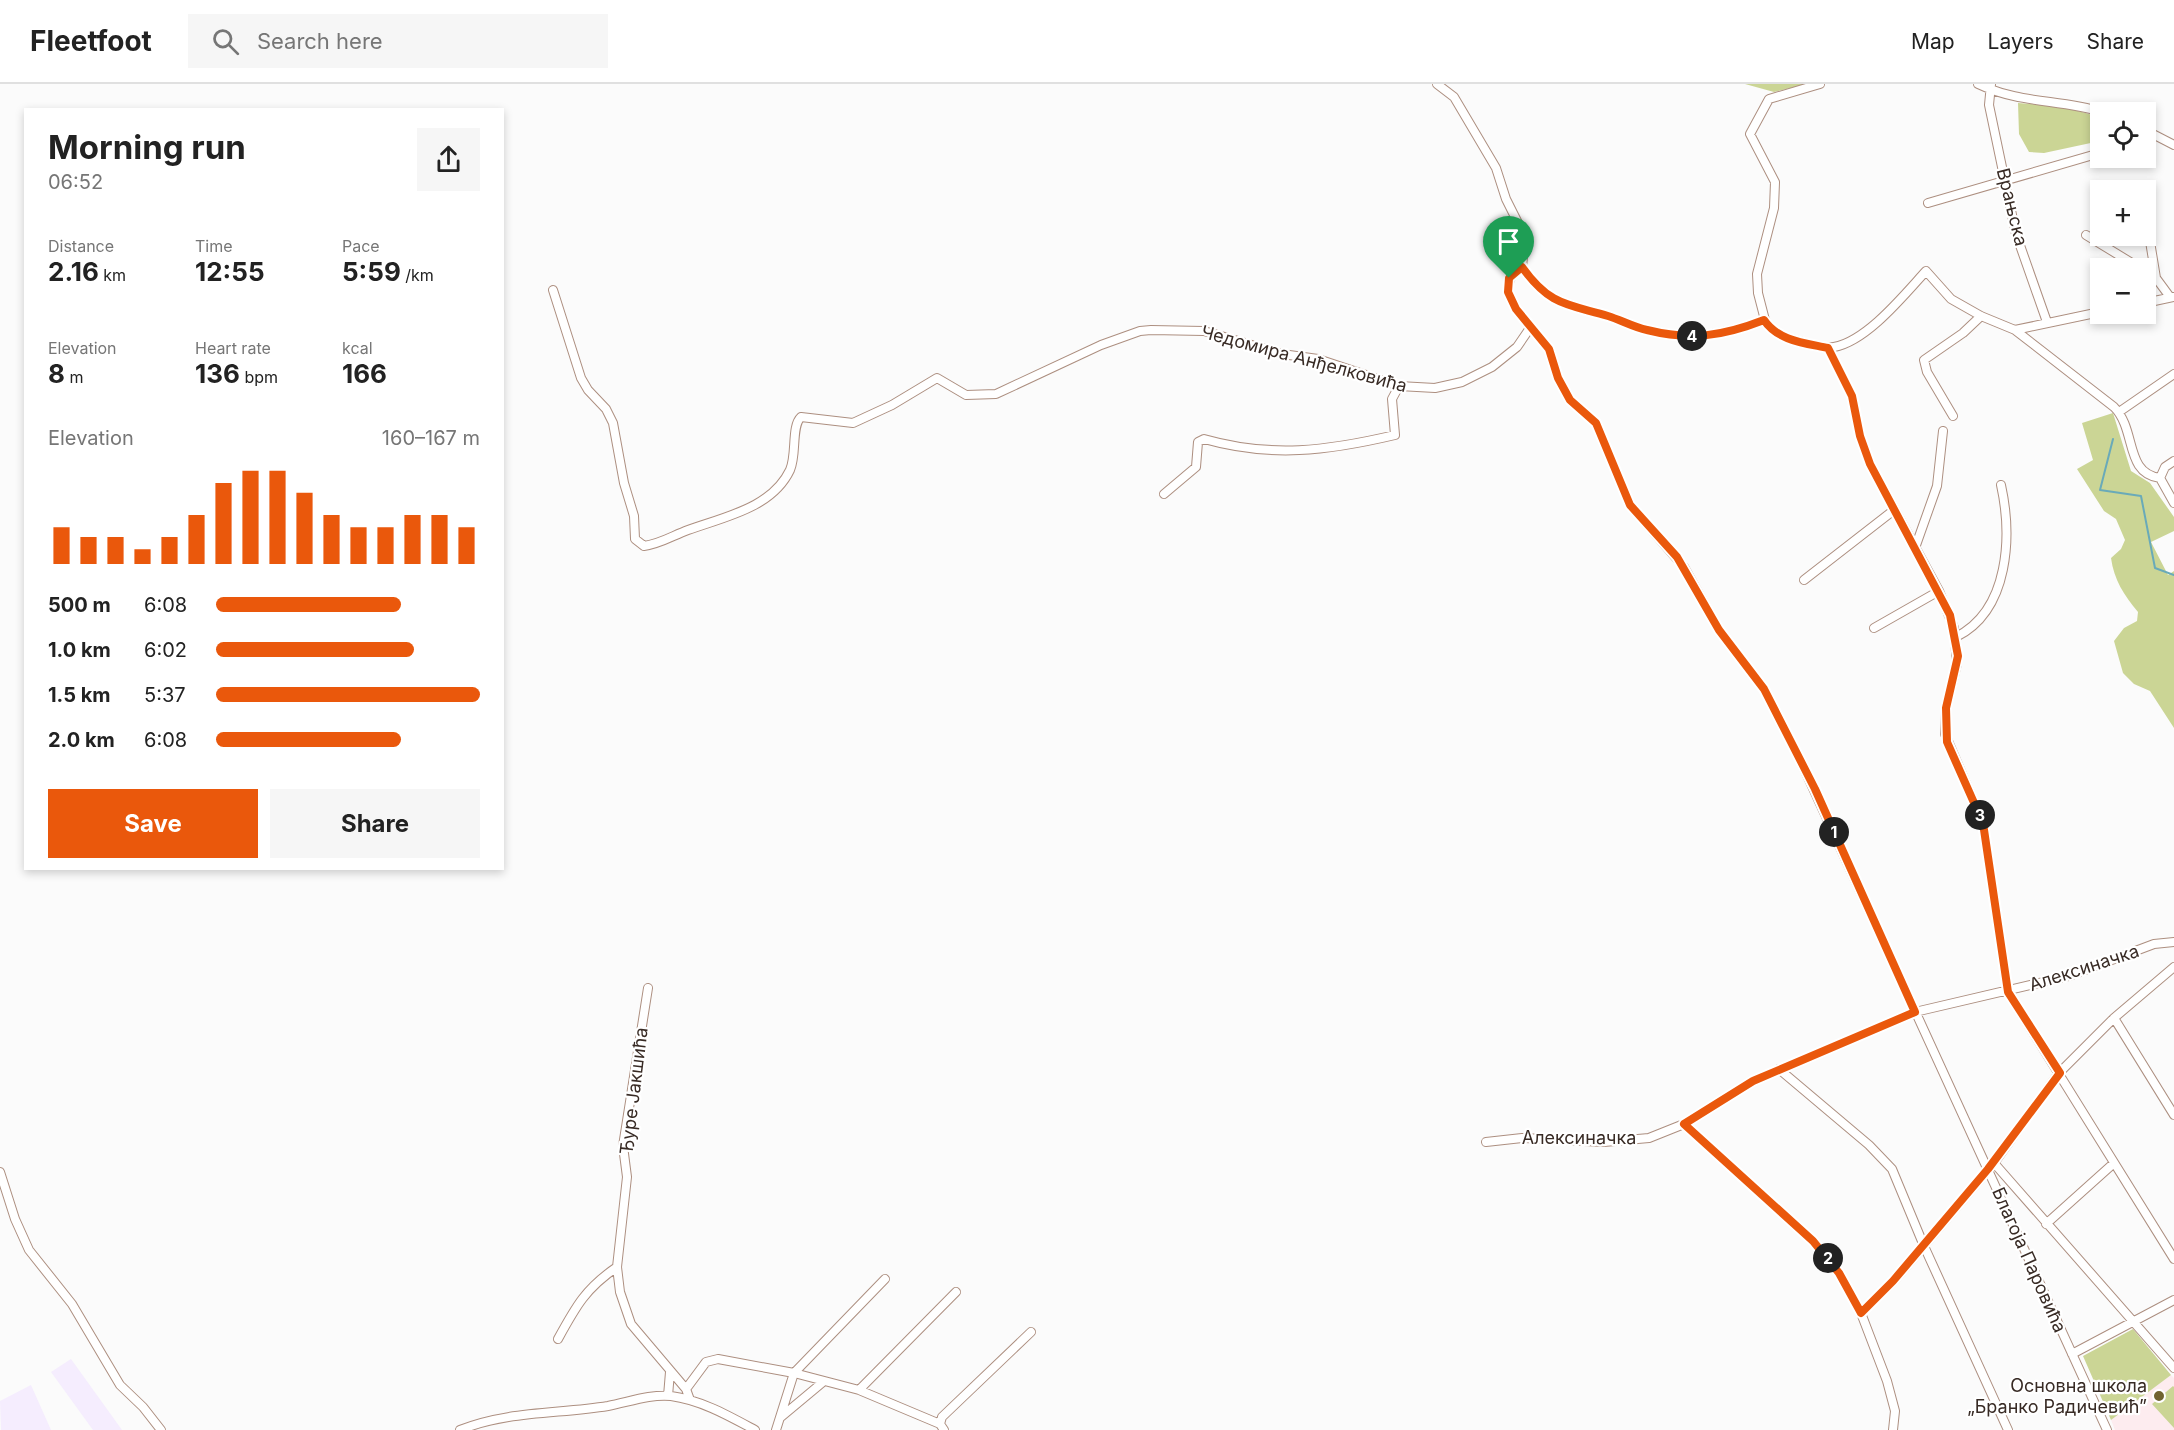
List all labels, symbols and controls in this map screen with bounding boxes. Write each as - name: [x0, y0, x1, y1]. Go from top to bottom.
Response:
- search box: [188, 14, 608, 68]
- text: Fleetfoot: [30, 24, 152, 58]
- icon: search: [209, 25, 242, 58]
- text: Search here: [257, 28, 383, 54]
- text: Map: [1911, 29, 1955, 54]
- text: Layers: [1988, 29, 2054, 54]
- text: Share: [2087, 29, 2144, 54]
- map controls: [2090, 102, 2156, 324]
- button: locate: [2090, 102, 2156, 168]
- text: Morning run: [48, 127, 246, 167]
- button: share: [417, 128, 480, 191]
- street label: Врањска: [1993, 166, 2032, 248]
- text: 06:52: [48, 170, 103, 194]
- button: +: [2090, 180, 2156, 246]
- pin: [1483, 216, 1534, 278]
- icon: arrive: [1492, 225, 1525, 258]
- text: Distance: [48, 236, 114, 256]
- text: Time: [195, 236, 233, 256]
- text: Pace: [342, 236, 380, 256]
- text: 2.16: [48, 256, 99, 287]
- text: 12:55: [195, 256, 265, 287]
- text: 5:59: [342, 256, 401, 287]
- button: −: [2090, 258, 2156, 324]
- text: km: [99, 265, 126, 285]
- text: /km: [401, 265, 434, 285]
- street label: Чедомира Анђелковића: [1199, 321, 1409, 396]
- pin: 4: [1677, 321, 1707, 351]
- text: 4: [1687, 326, 1697, 346]
- text: Elevation: [48, 338, 117, 358]
- text: Heart rate: [195, 338, 271, 358]
- text: kcal: [342, 338, 373, 358]
- text: 8: [48, 358, 65, 389]
- text: 136: [195, 358, 240, 389]
- text: 166: [342, 358, 387, 389]
- text: m: [65, 367, 83, 387]
- text: bpm: [240, 367, 278, 387]
- text: Elevation: [48, 426, 134, 450]
- text: 160–167 m: [382, 426, 480, 450]
- text: 500 m: [48, 593, 111, 617]
- text: 6:08: [144, 593, 187, 617]
- text: 1.0 km: [48, 638, 111, 662]
- text: 6:02: [144, 638, 187, 662]
- text: 1.5 km: [48, 683, 111, 707]
- text: 5:37: [144, 683, 186, 707]
- text: 2.0 km: [48, 728, 115, 752]
- text: 6:08: [144, 728, 187, 752]
- button: Save: [48, 789, 258, 858]
- button: Share: [270, 789, 480, 858]
- pin: 3: [1965, 800, 1995, 830]
- text: 3: [1975, 805, 1985, 825]
- pin: 1: [1819, 817, 1849, 847]
- text: 1: [1831, 822, 1837, 842]
- street label: Алексиначка: [2026, 940, 2142, 995]
- street label: Ђуре Јакшића: [615, 1026, 652, 1156]
- street label: Алексиначка: [1522, 1127, 1636, 1148]
- street label: Благоја Паровића: [1988, 1184, 2071, 1336]
- pin: 2: [1813, 1243, 1843, 1273]
- text: 2: [1823, 1248, 1833, 1268]
- place label: Основна школа „Бранко Радичевић”: [1967, 1375, 2147, 1417]
- marker: Основна школа „Бранко Радичевић”: [2152, 1389, 2166, 1403]

